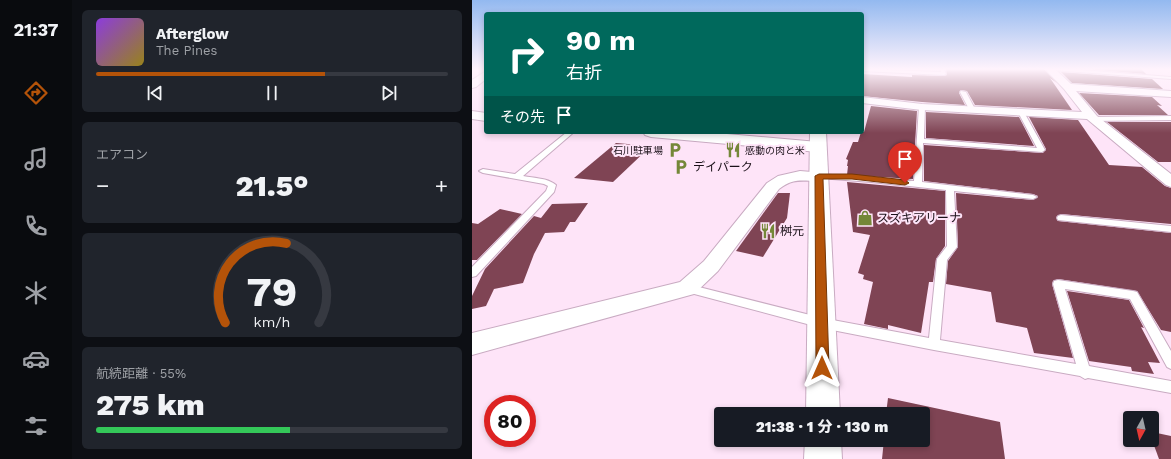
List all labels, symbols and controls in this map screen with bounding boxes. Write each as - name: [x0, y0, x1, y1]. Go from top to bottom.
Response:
- text: 21:37: [13, 19, 59, 40]
- text: 90 m: [566, 24, 636, 57]
- text: Afterglow: [156, 25, 229, 43]
- icon: right: [500, 28, 552, 80]
- text: The Pines: [156, 43, 217, 58]
- text: 右折: [566, 62, 602, 83]
- icon: directions: [22, 79, 50, 107]
- icon: previous: [144, 82, 166, 104]
- icon: pause: [261, 82, 283, 104]
- icon: next: [378, 82, 400, 104]
- icon: arrive: [553, 104, 575, 126]
- text: その先: [500, 108, 545, 126]
- parking icon: 石川駐車場: [666, 141, 684, 159]
- restaurant icon: 感動の肉と米: [724, 141, 742, 159]
- pin: [888, 142, 922, 183]
- icon: music: [22, 145, 50, 173]
- place label: 石川駐車場: [613, 145, 663, 156]
- place label: 感動の肉と米: [745, 145, 805, 156]
- text: エアコン: [96, 147, 148, 162]
- icon: arrive: [894, 148, 916, 170]
- parking icon: デイパーク: [672, 158, 690, 176]
- place label: デイパーク: [693, 160, 753, 174]
- text: 21.5°: [235, 168, 309, 203]
- text: −: [96, 173, 109, 198]
- text: +: [435, 173, 448, 198]
- shop icon: スズキアリーナ: [856, 209, 874, 227]
- place label: スズキアリーナ: [877, 211, 961, 225]
- icon: phone: [22, 212, 50, 240]
- restaurant icon: 桝元: [759, 222, 777, 240]
- place label: 桝元: [780, 224, 804, 238]
- text: 79: [247, 267, 297, 316]
- icon: climate: [22, 279, 50, 307]
- text: km/h: [254, 314, 290, 330]
- icon: car: [22, 345, 50, 373]
- position arrow: [801, 347, 843, 389]
- text: 航続距離 · 55%: [96, 366, 186, 381]
- text: 275 km: [96, 387, 205, 422]
- speed limit sign: 80: [484, 395, 536, 447]
- north arrow: [1123, 411, 1159, 447]
- map controls: [1123, 411, 1159, 447]
- icon: filters: [22, 412, 50, 440]
- text: 21:38 · 1 分 · 130 m: [756, 418, 888, 436]

